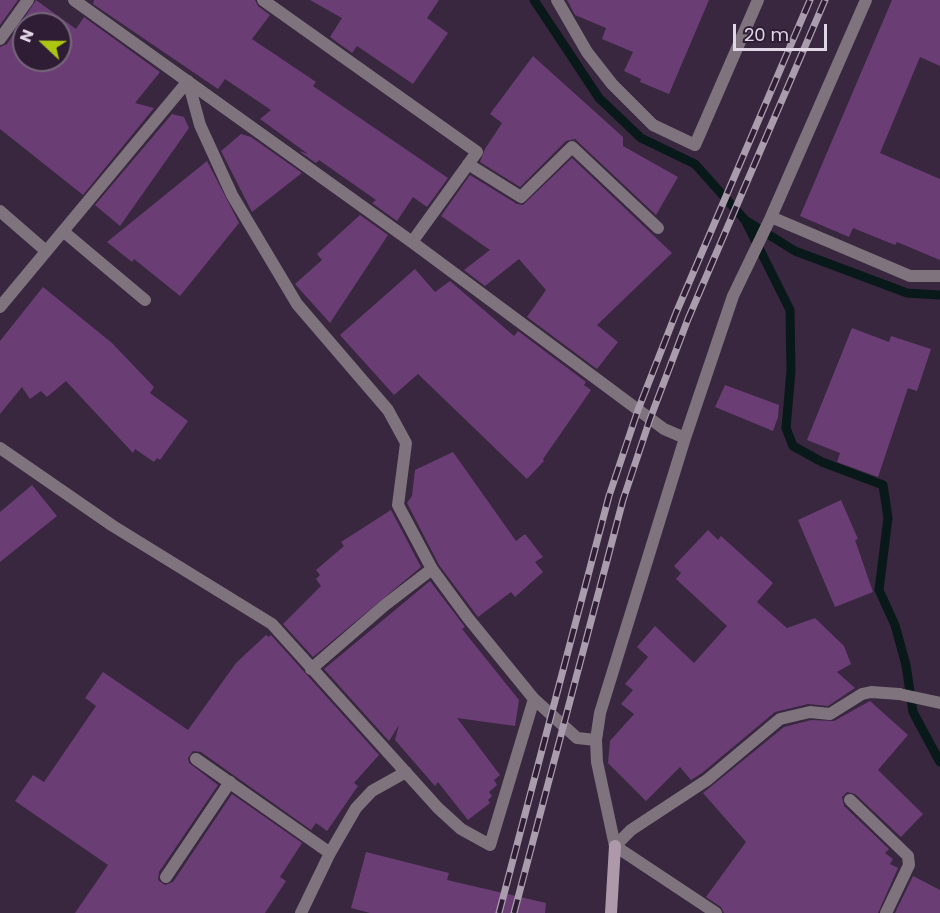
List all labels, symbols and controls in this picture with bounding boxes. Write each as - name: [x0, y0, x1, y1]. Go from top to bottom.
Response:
- north arrow: [12, 12, 72, 72]
- scale bar: [736, 12, 830, 50]
- text: 20 m: [744, 22, 789, 47]
- text: N: [14, 26, 40, 46]

